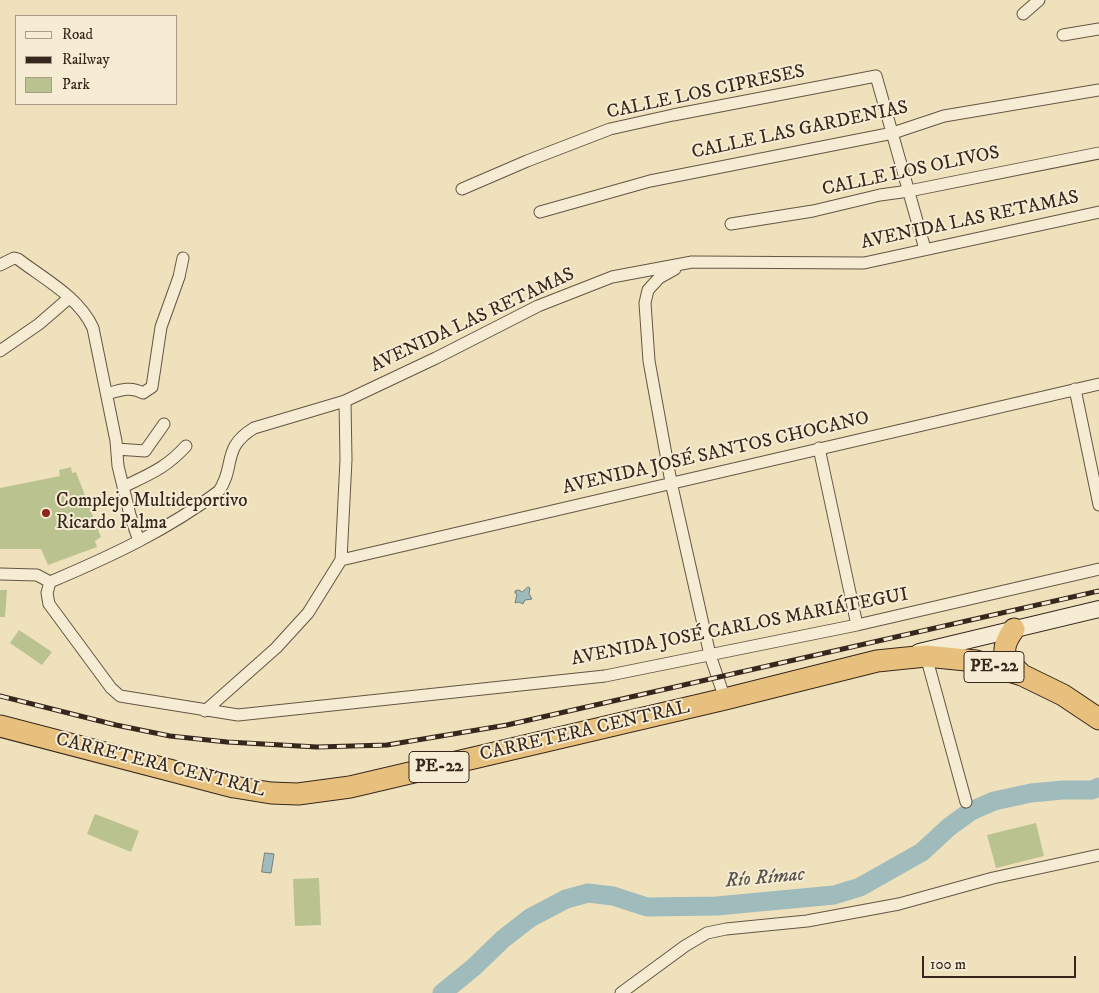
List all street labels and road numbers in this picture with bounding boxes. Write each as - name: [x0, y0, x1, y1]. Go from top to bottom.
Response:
- street label: CALLE LOS CIPRESES: [605, 61, 807, 125]
- street label: CALLE LAS GARDENIAS: [690, 97, 910, 165]
- street label: CALLE LOS OLIVOS: [820, 142, 1002, 202]
- street label: AVENIDA LAS RETAMAS: [859, 187, 1081, 255]
- street label: AVENIDA LAS RETAMAS: [367, 264, 579, 378]
- street label: AVENIDA JOSÉ SANTOS CHOCANO: [561, 408, 871, 500]
- street label: AVENIDA JOSÉ CARLOS MARIÁTEGUI: [570, 584, 910, 672]
- road number: PE-22: [964, 652, 1024, 682]
- street label: CARRETERA CENTRAL: [478, 697, 692, 767]
- street label: CARRETERA CENTRAL: [53, 729, 267, 803]
- road number: PE-22: [409, 752, 469, 782]

